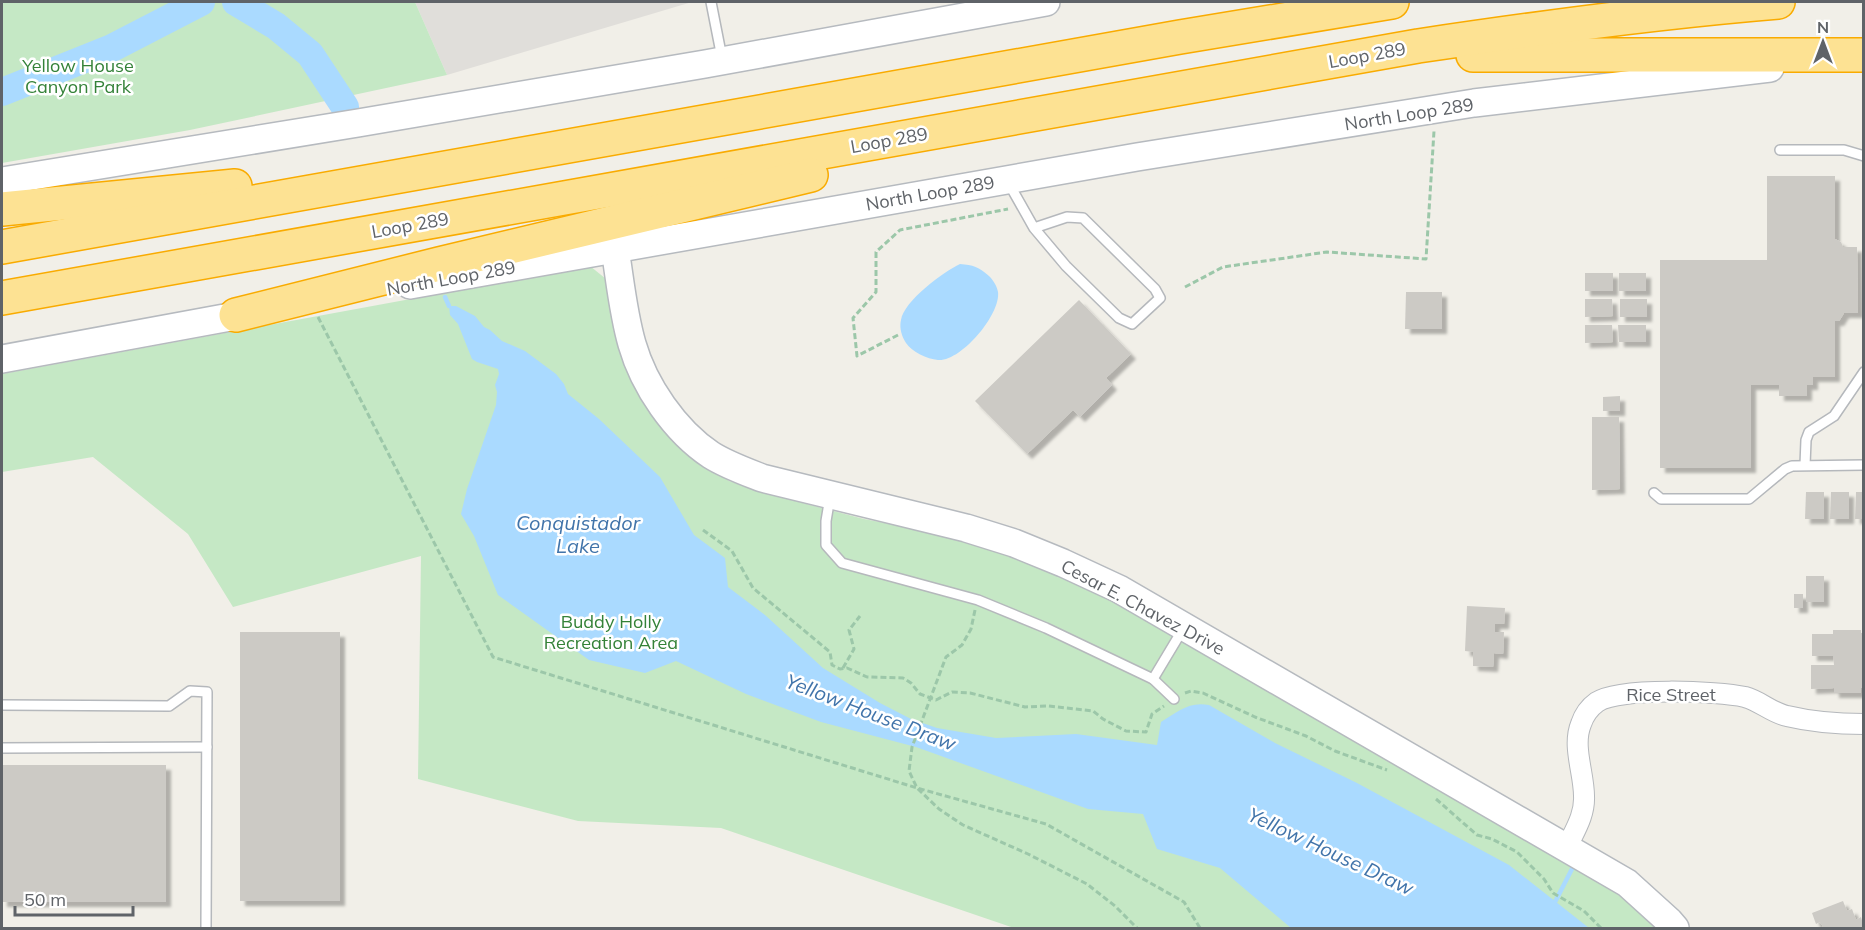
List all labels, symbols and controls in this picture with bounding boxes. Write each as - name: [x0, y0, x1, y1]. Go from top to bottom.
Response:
- north arrow: [1793, 12, 1853, 72]
- text: N: [1817, 17, 1829, 37]
- street label: Loop 289: [1327, 37, 1407, 73]
- park label: Yellow House Canyon Park: [21, 54, 134, 98]
- street label: North Loop 289: [1343, 92, 1475, 136]
- street label: Loop 289: [849, 122, 929, 158]
- street label: North Loop 289: [864, 170, 996, 216]
- street label: Loop 289: [370, 207, 450, 243]
- street label: North Loop 289: [385, 255, 517, 301]
- water label: Conquistador Lake: [516, 510, 641, 558]
- street label: Cesar E. Chavez Drive: [1057, 554, 1229, 660]
- park label: Buddy Holly Recreation Area: [544, 610, 678, 654]
- water label: Yellow House Draw: [782, 668, 960, 756]
- street label: Rice Street: [1626, 683, 1716, 706]
- water label: Yellow House Draw: [1244, 802, 1419, 901]
- scale bar: [15, 879, 134, 917]
- text: 50 m: [24, 888, 66, 911]

